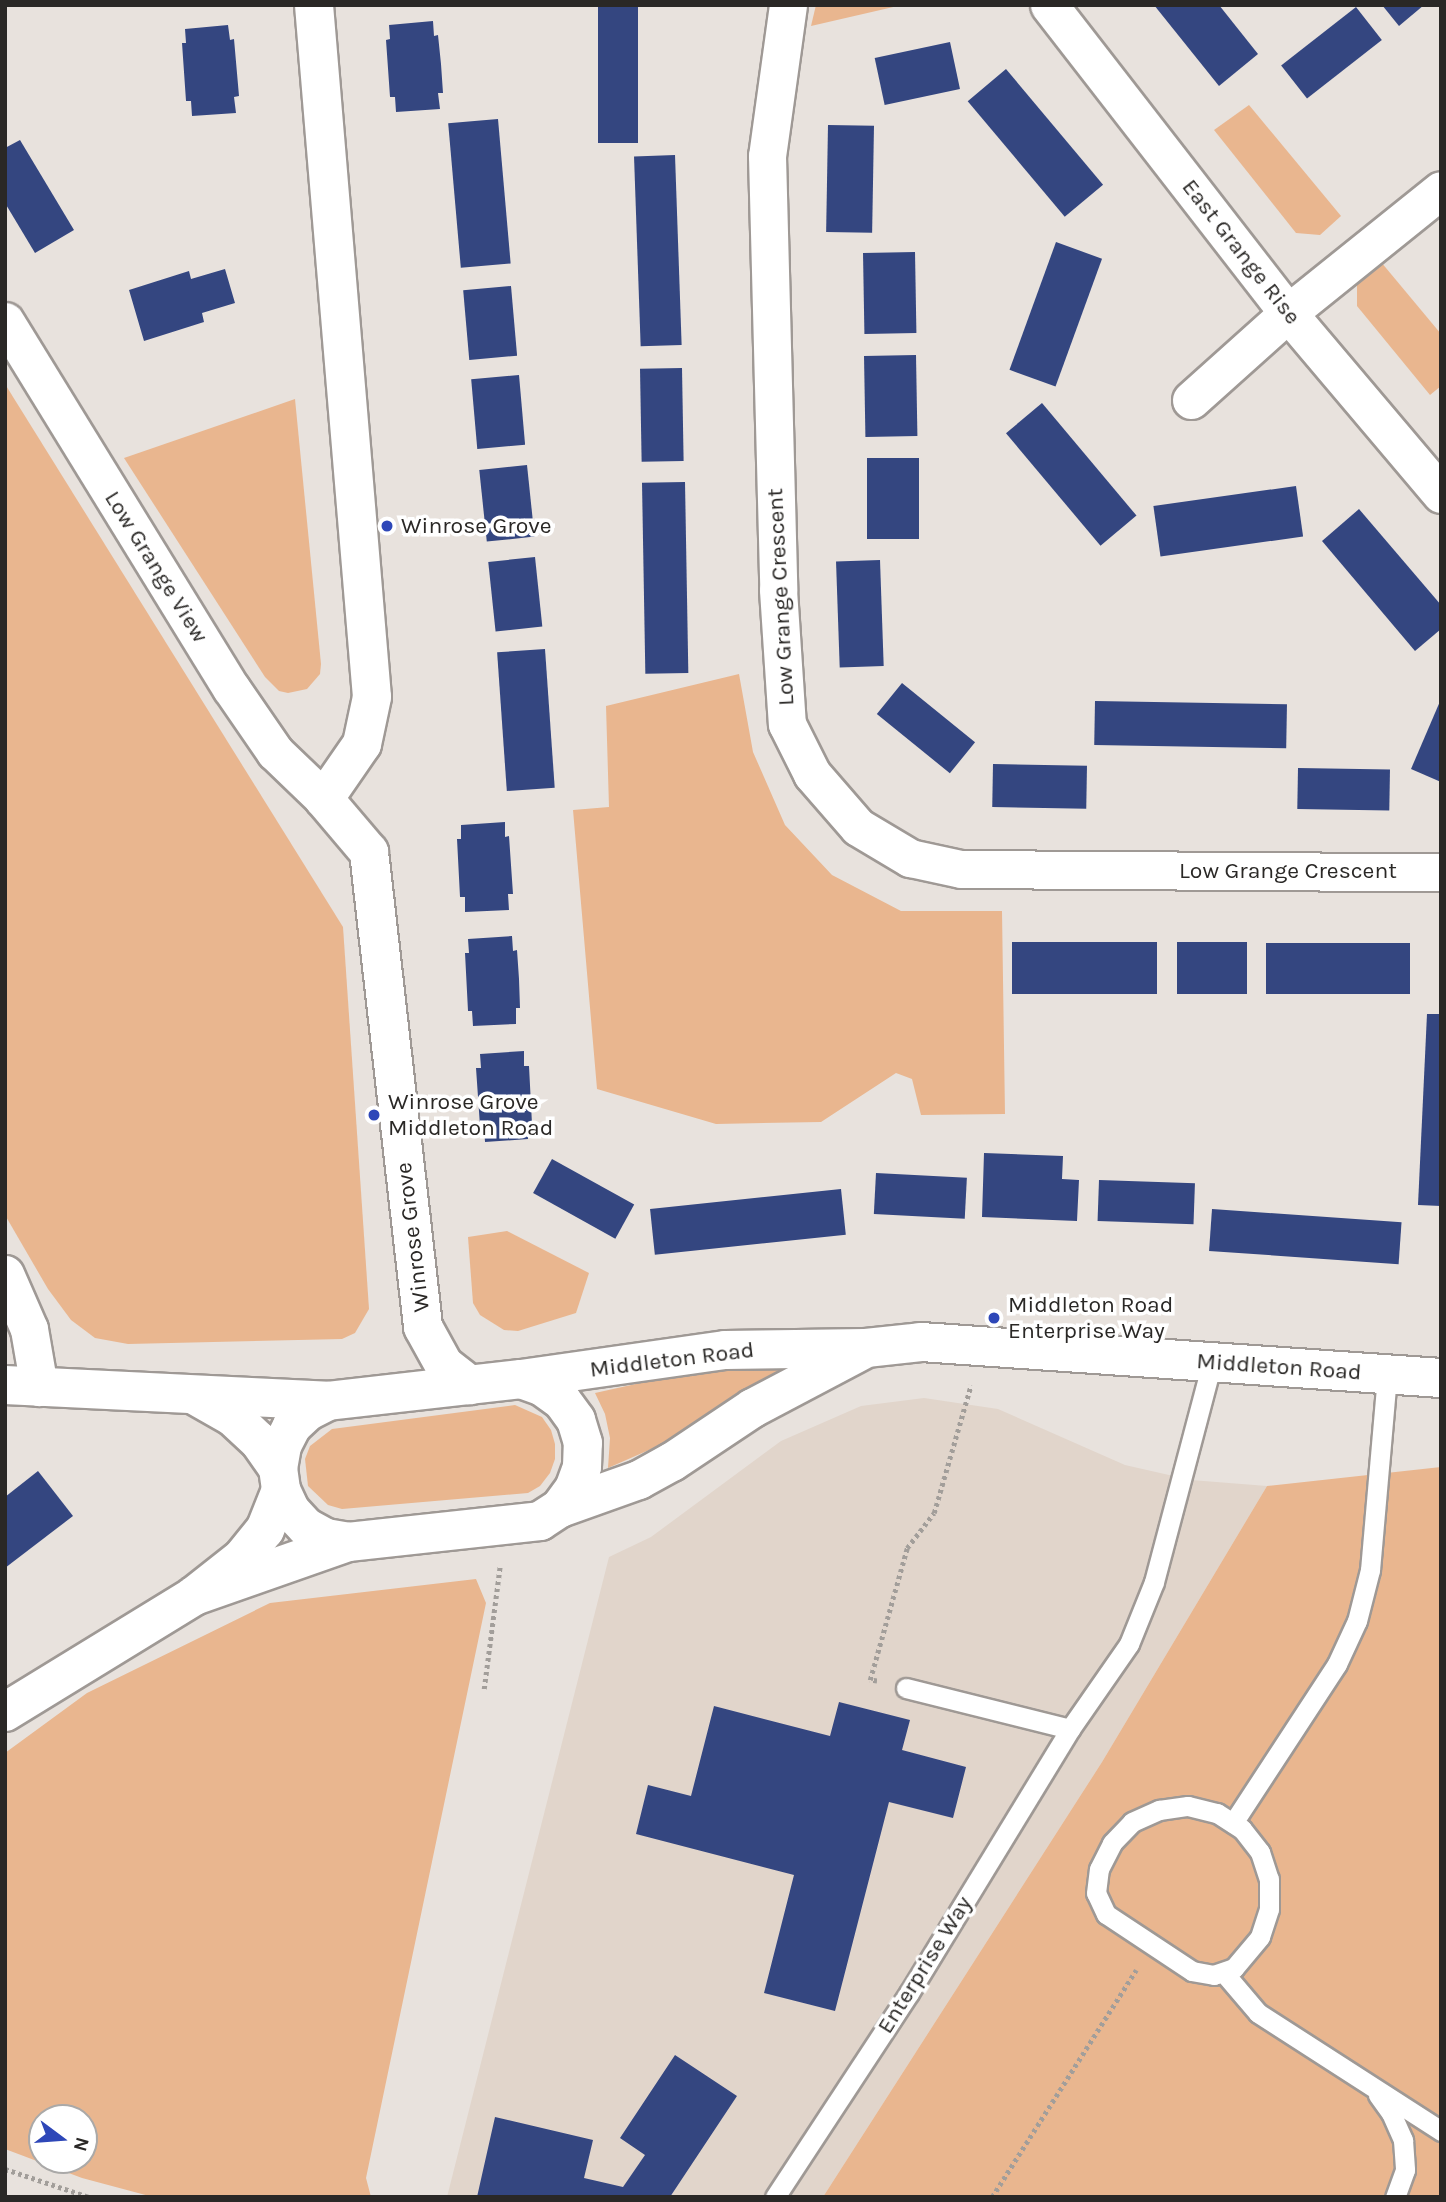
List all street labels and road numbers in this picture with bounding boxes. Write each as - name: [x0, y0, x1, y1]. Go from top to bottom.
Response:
- street label: East Grange Rise: [1176, 174, 1306, 330]
- street label: Low Grange View: [98, 486, 214, 648]
- street label: Low Grange Crescent: [762, 487, 800, 707]
- street label: Low Grange Crescent: [1179, 857, 1397, 885]
- street label: Winrose Grove: [390, 1161, 436, 1313]
- street label: Middleton Road: [588, 1336, 756, 1384]
- street label: Middleton Road: [1196, 1347, 1362, 1387]
- street label: Enterprise Way: [872, 1891, 978, 2039]

